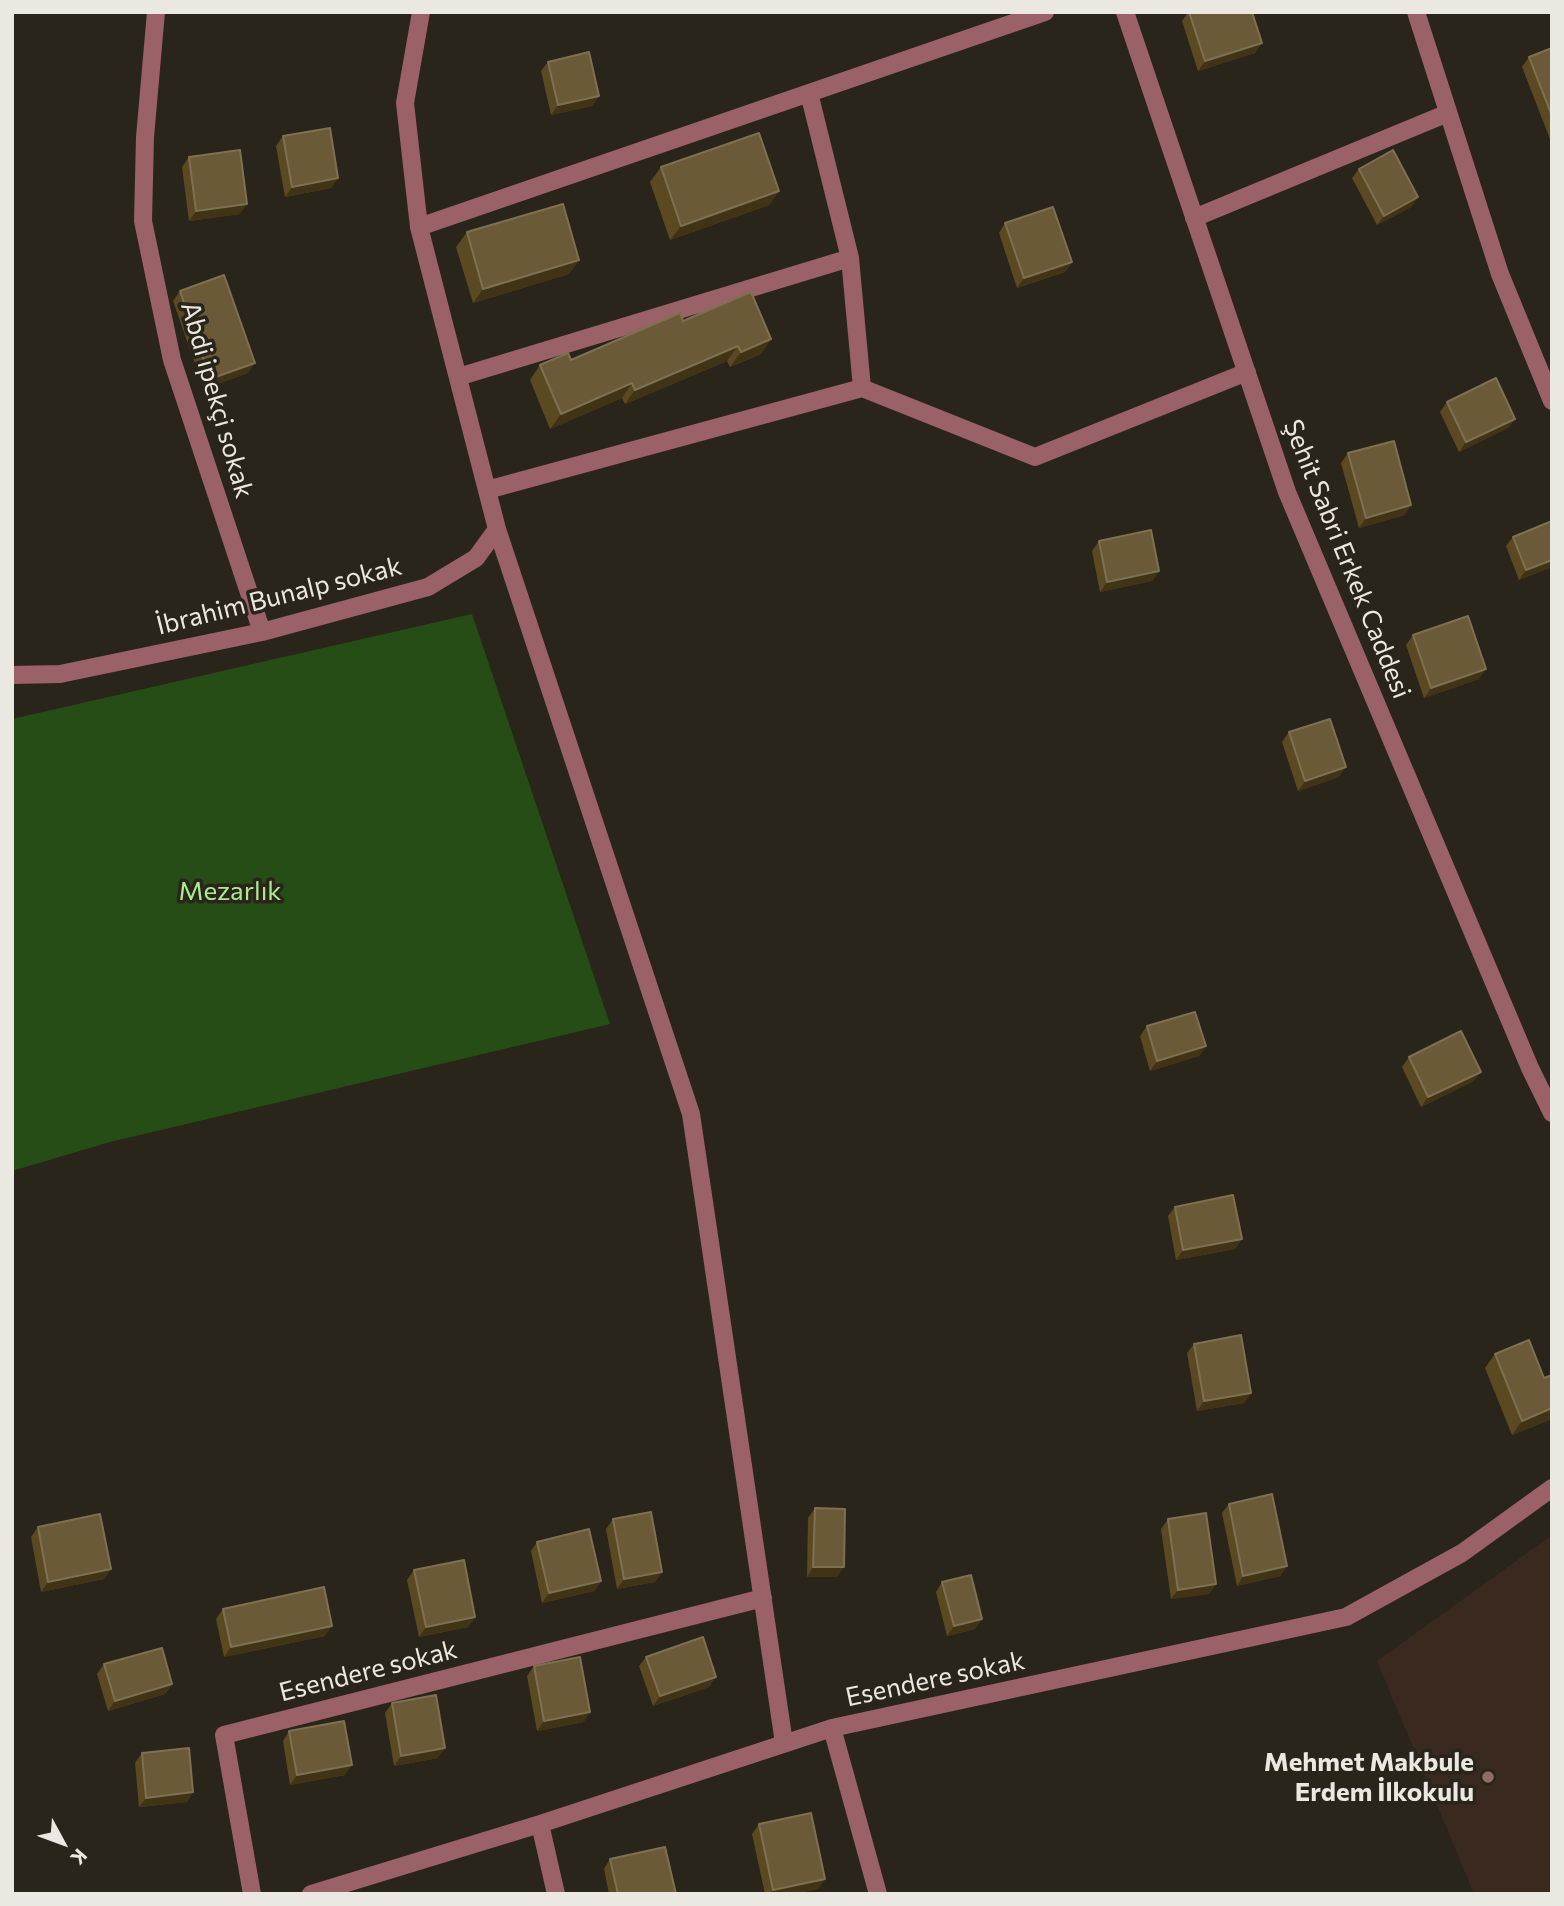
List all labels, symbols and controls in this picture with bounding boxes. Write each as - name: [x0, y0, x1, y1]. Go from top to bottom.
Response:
- street label: Abdi ipekçi sokak: [174, 298, 260, 502]
- street label: Şehit Sabri Erkek Caddesi: [1277, 415, 1417, 703]
- street label: İbrahim Bunalp sokak: [153, 550, 405, 642]
- park label: Mezarlık: [179, 875, 281, 907]
- street label: Esendere sokak: [276, 1634, 460, 1708]
- street label: Esendere sokak: [843, 1645, 1027, 1713]
- place label: Mehmet Makbule Erdem İlkokulu: [1264, 1746, 1474, 1808]
- marker: Mehmet Makbule Erdem İlkokulu: [1480, 1769, 1496, 1785]
- north arrow: [28, 1808, 98, 1878]
- text: K: [66, 1845, 92, 1870]

